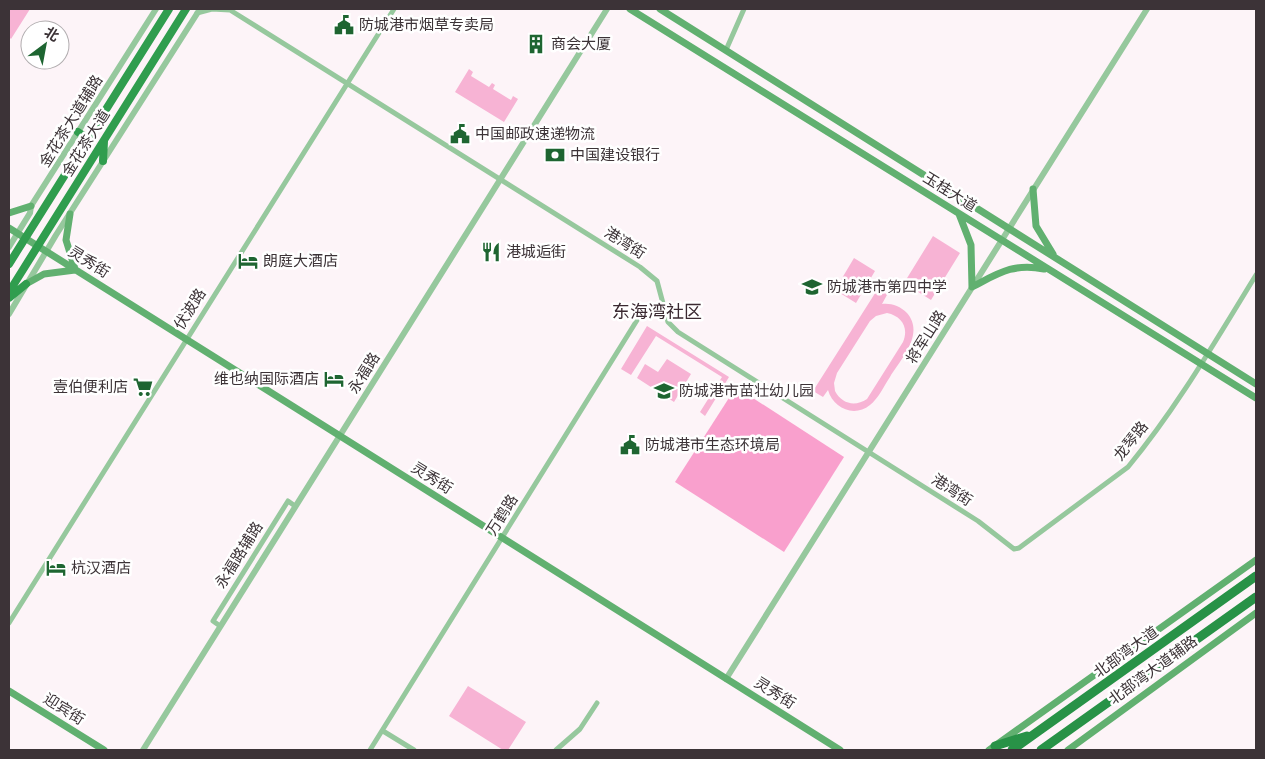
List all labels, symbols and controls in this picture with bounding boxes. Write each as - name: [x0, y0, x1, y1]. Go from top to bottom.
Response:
- public building icon: 防城港市烟草专卖局: [333, 14, 355, 36]
- place label: 防城港市烟草专卖局: [359, 14, 494, 35]
- north arrow: [20, 20, 70, 70]
- text: 北: [41, 22, 63, 46]
- building icon: 商会大厦: [525, 33, 547, 55]
- place label: 商会大厦: [551, 33, 611, 54]
- street label: 金花茶大道辅路: [36, 72, 106, 170]
- street label: 金花茶大道: [58, 106, 114, 180]
- public building icon: 中国邮政速递物流: [449, 123, 471, 145]
- place label: 中国邮政速递物流: [475, 123, 595, 144]
- bank icon: 中国建设银行: [544, 144, 566, 166]
- place label: 中国建设银行: [570, 144, 660, 165]
- street label: 玉桂大道: [919, 167, 981, 216]
- street label: 港湾街: [601, 222, 650, 263]
- street label: 灵秀街: [65, 241, 114, 282]
- restaurant icon: 港城逅街: [480, 241, 502, 263]
- place label: 港城逅街: [506, 241, 566, 262]
- hotel icon: 朗庭大酒店: [237, 250, 259, 272]
- place label: 朗庭大酒店: [263, 250, 338, 271]
- school or university icon: 防城港市第四中学: [801, 276, 823, 298]
- place label: 防城港市第四中学: [827, 276, 947, 297]
- street label: 伏波路: [169, 284, 210, 333]
- district label: 东海湾社区: [612, 299, 702, 324]
- street label: 将军山路: [901, 306, 950, 368]
- street label: 永福路: [343, 348, 384, 397]
- place label: 维也纳国际酒店: [214, 368, 319, 389]
- hotel icon: 维也纳国际酒店: [323, 368, 345, 390]
- place label: 壹伯便利店: [53, 376, 128, 397]
- supermarket icon: 壹伯便利店: [132, 376, 154, 398]
- school or university icon: 防城港市苗壮幼儿园: [653, 380, 675, 402]
- place label: 防城港市苗壮幼儿园: [679, 380, 814, 401]
- street label: 龙琴路: [1108, 416, 1153, 465]
- public building icon: 防城港市生态环境局: [619, 434, 641, 456]
- place label: 防城港市生态环境局: [645, 434, 780, 455]
- street label: 灵秀街: [408, 457, 457, 498]
- street label: 港湾街: [928, 469, 977, 511]
- street label: 万鹤路: [481, 490, 522, 539]
- street label: 永福路辅路: [210, 517, 267, 592]
- hotel icon: 杭汉酒店: [45, 557, 67, 579]
- place label: 杭汉酒店: [71, 557, 131, 578]
- street label: 北部湾大道: [1089, 621, 1162, 682]
- street label: 北部湾大道辅路: [1104, 630, 1201, 709]
- street label: 灵秀街: [751, 672, 800, 713]
- street label: 迎宾街: [40, 688, 89, 729]

